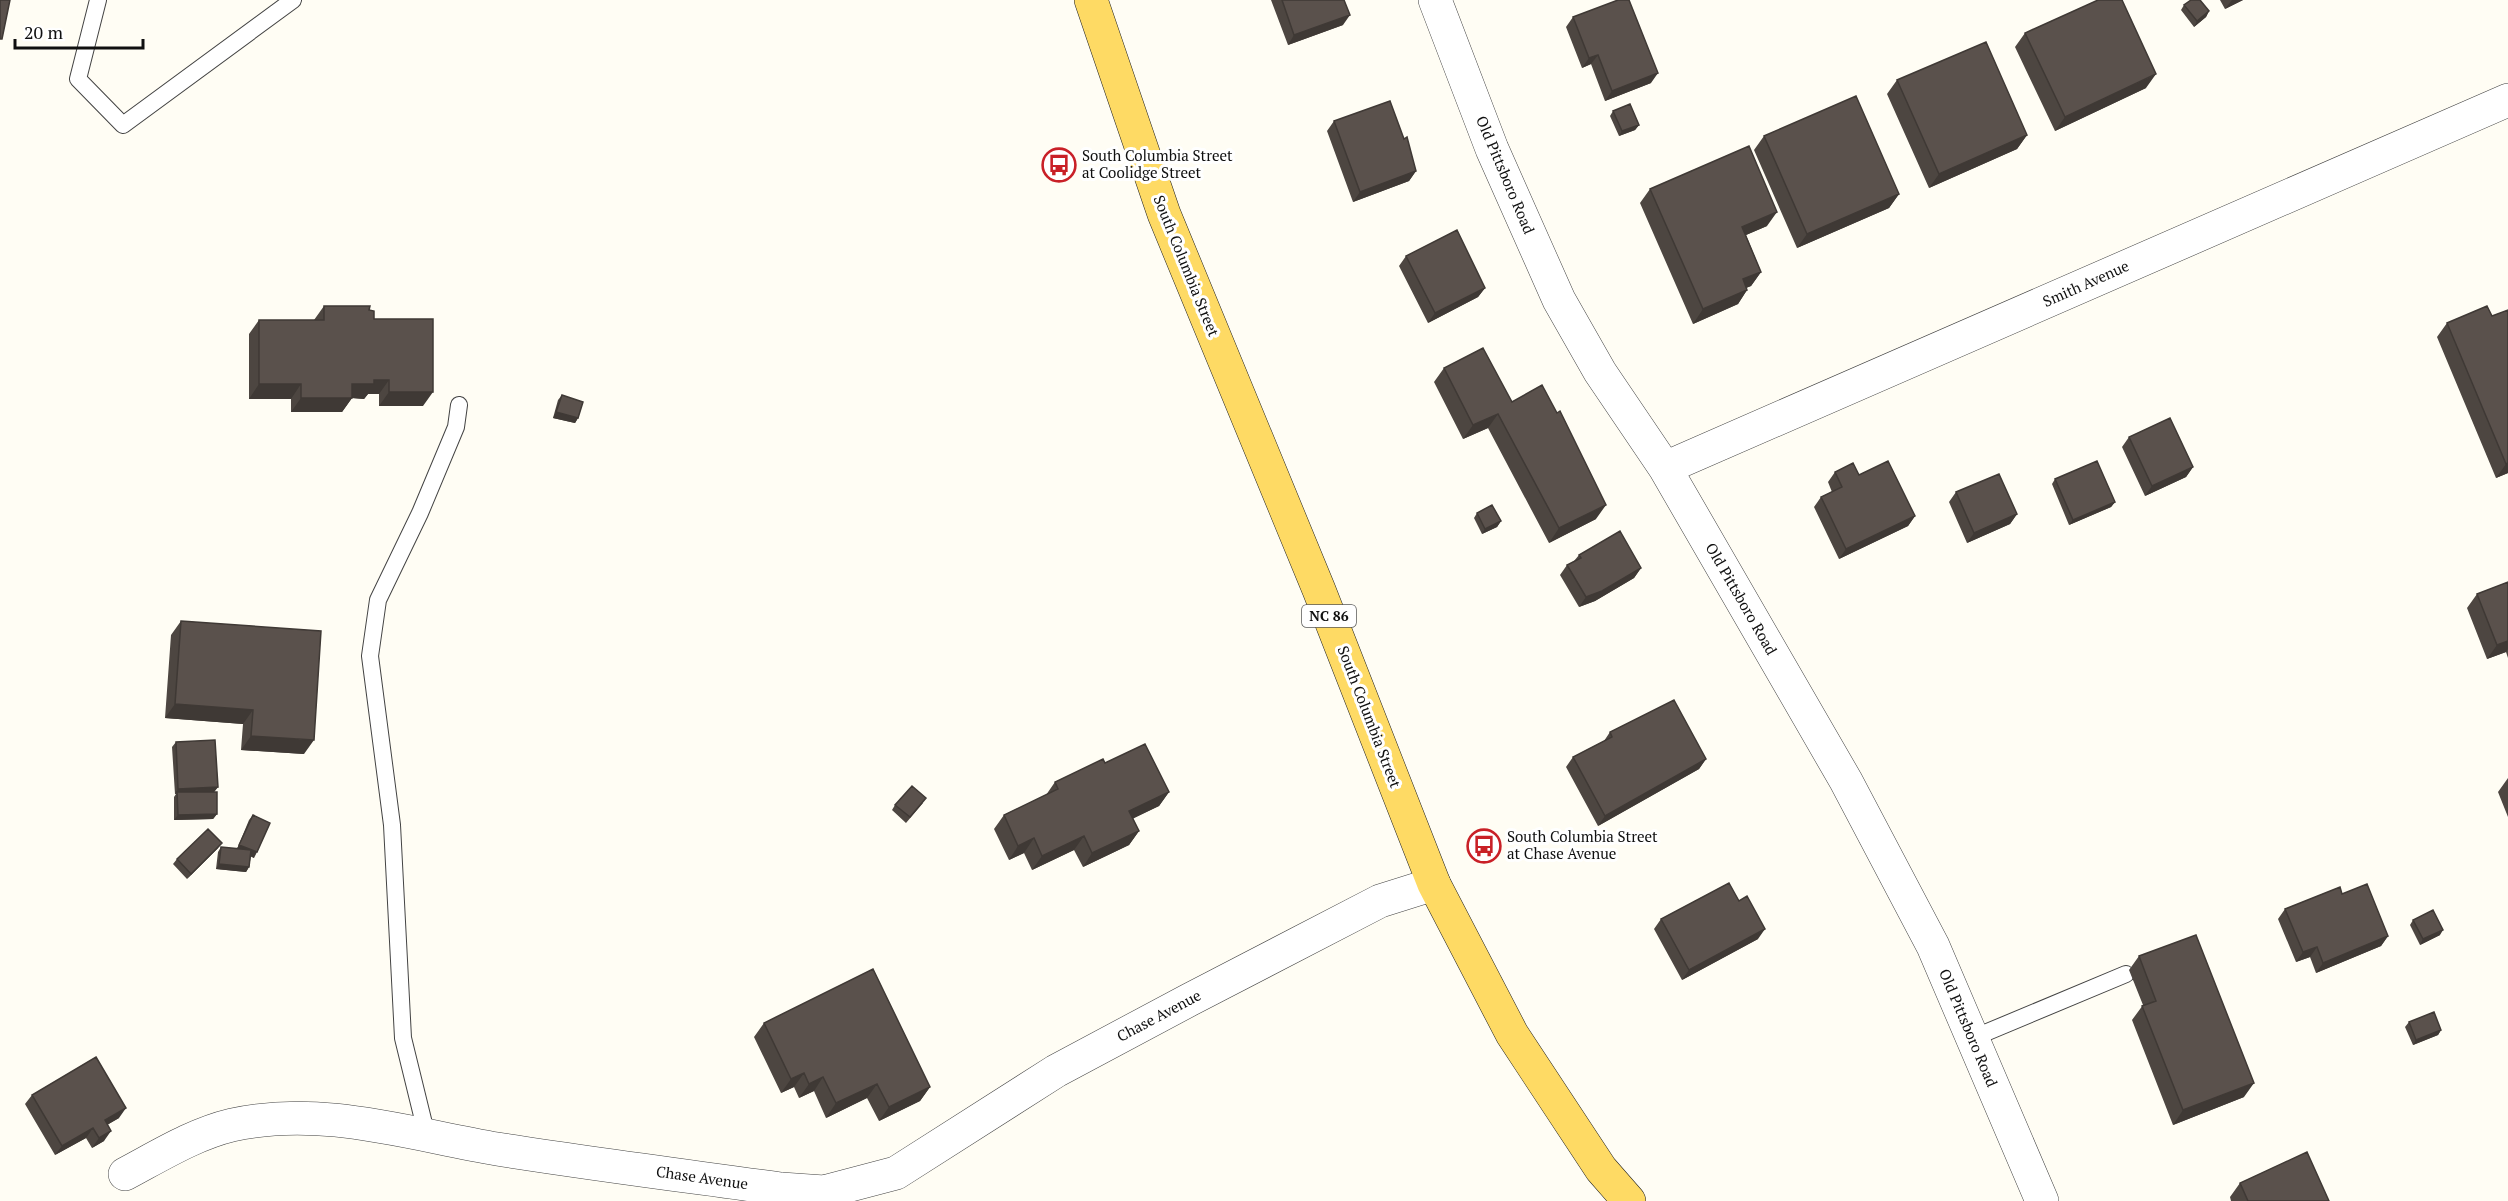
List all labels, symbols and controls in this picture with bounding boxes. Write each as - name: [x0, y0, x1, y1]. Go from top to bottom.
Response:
- scale bar: [15, 12, 142, 50]
- text: 20 m: [24, 20, 64, 44]
- street label: Old Pittsboro Road: [1472, 113, 1540, 237]
- place label: South Columbia Street at Coolidge Street: [1082, 145, 1233, 182]
- bus stop icon: South Columbia Street at Coolidge Street: [1041, 147, 1077, 183]
- street label: South Columbia Street: [1149, 192, 1225, 340]
- street label: Smith Avenue: [2039, 255, 2132, 311]
- street label: Old Pittsboro Road: [1702, 539, 1782, 658]
- road number: NC 86: [1302, 605, 1356, 627]
- street label: South Columbia Street: [1334, 643, 1406, 791]
- place label: South Columbia Street at Chase Avenue: [1507, 826, 1658, 863]
- bus stop icon: South Columbia Street at Chase Avenue: [1466, 828, 1502, 864]
- street label: Old Pittsboro Road: [1935, 966, 2003, 1090]
- street label: Chase Avenue: [1113, 985, 1204, 1046]
- street label: Chase Avenue: [655, 1161, 749, 1193]

